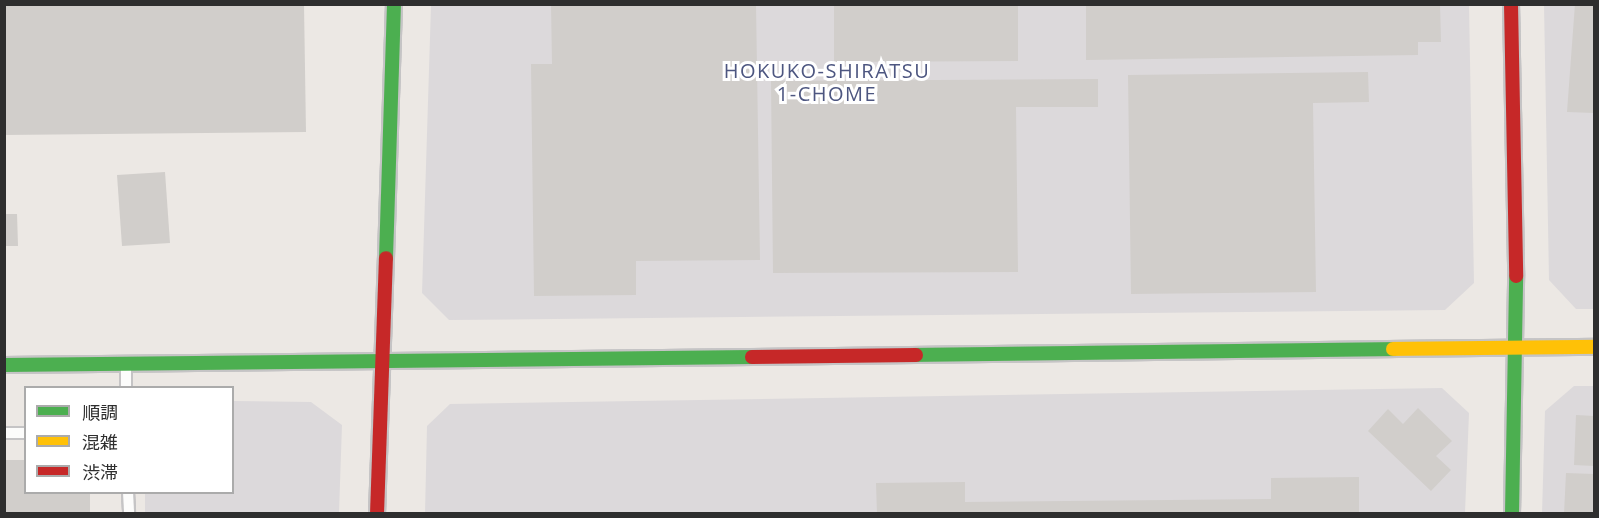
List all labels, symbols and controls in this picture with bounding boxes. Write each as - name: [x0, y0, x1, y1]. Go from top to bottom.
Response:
- district label: HOKUKO-SHIRATSU 1-CHOME: [724, 59, 930, 106]
- legend: [24, 386, 234, 494]
- text: 順調: [82, 400, 118, 424]
- text: 混雑: [82, 430, 118, 454]
- text: 渋滞: [82, 460, 118, 484]

